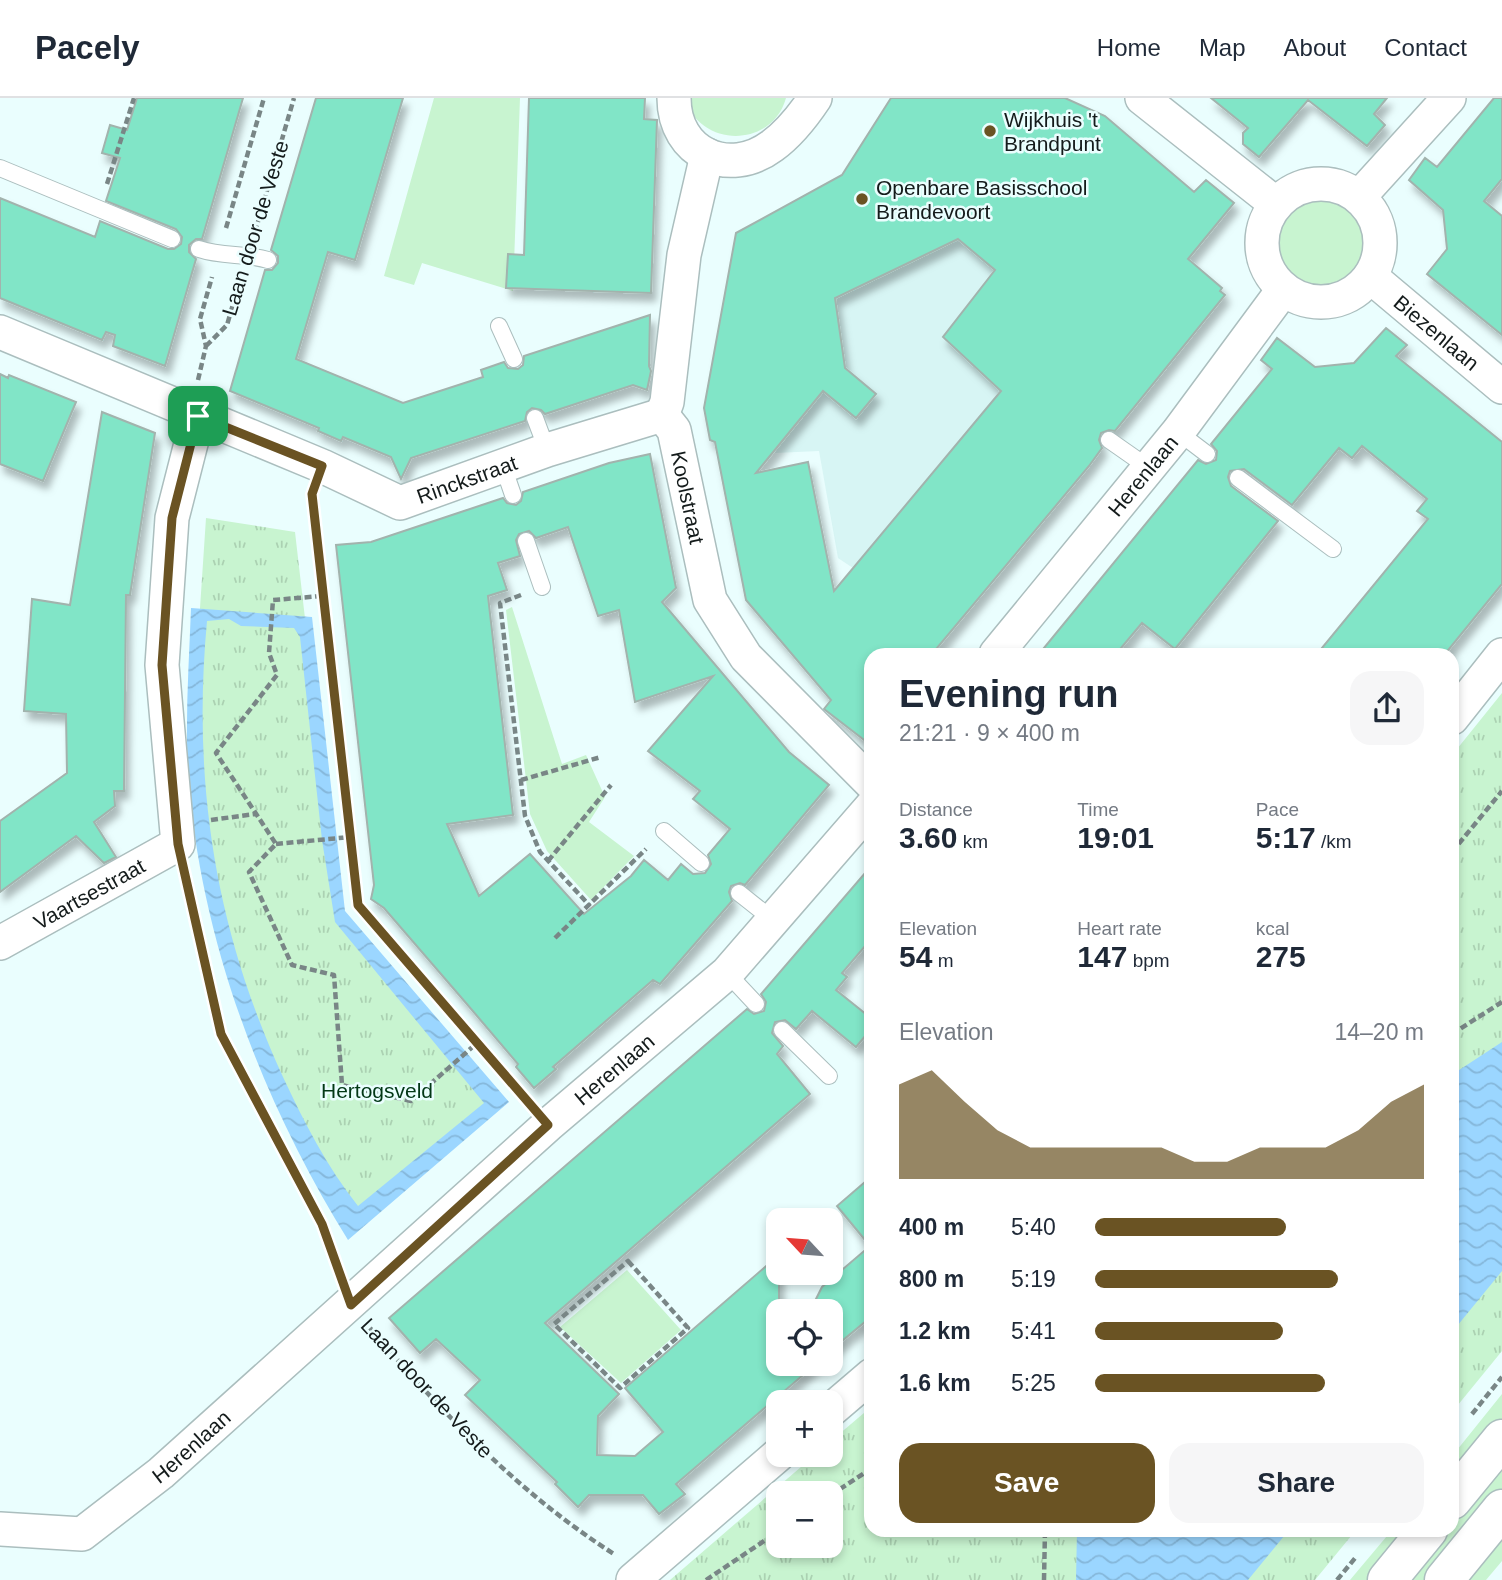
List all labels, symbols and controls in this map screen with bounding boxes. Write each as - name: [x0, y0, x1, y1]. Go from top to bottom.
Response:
- text: Pacely: [35, 29, 140, 66]
- text: Home: [1097, 34, 1161, 61]
- text: Map: [1199, 34, 1246, 61]
- text: About: [1284, 34, 1346, 61]
- text: Contact: [1384, 34, 1467, 61]
- place label: Wijkhuis 't Brandpunt: [1004, 108, 1101, 155]
- marker: Wijkhuis 't Brandpunt: [982, 123, 998, 139]
- street label: Laan door de Veste: [217, 138, 293, 318]
- place label: Openbare Basisschool Brandevoort: [876, 176, 1087, 223]
- marker: Openbare Basisschool Brandevoort: [854, 191, 870, 207]
- street label: Biezenlaan: [1390, 290, 1484, 375]
- pin: [168, 386, 228, 446]
- icon: arrive: [179, 397, 217, 435]
- street label: Herenlaan: [1103, 431, 1182, 520]
- street label: Koolstraat: [667, 449, 709, 546]
- street label: Rinckstraat: [413, 450, 520, 508]
- button: share: [1350, 671, 1424, 745]
- text: Evening run: [899, 673, 1119, 715]
- text: 21:21 · 9 × 400 m: [899, 720, 1080, 746]
- text: Distance: [899, 799, 973, 820]
- text: Time: [1077, 799, 1119, 820]
- text: Pace: [1256, 799, 1299, 820]
- text: 3.60: [899, 821, 957, 854]
- text: 19:01: [1077, 821, 1154, 854]
- text: 5:17: [1256, 821, 1316, 854]
- text: km: [957, 831, 988, 852]
- text: /km: [1316, 831, 1352, 852]
- street label: Vaartsestraat: [30, 853, 149, 933]
- text: Elevation: [899, 918, 977, 939]
- text: Heart rate: [1077, 918, 1162, 939]
- text: kcal: [1256, 918, 1289, 939]
- text: 54: [899, 940, 932, 973]
- text: 147: [1077, 940, 1127, 973]
- text: 275: [1256, 940, 1306, 973]
- text: m: [932, 950, 953, 971]
- text: bpm: [1127, 950, 1170, 971]
- text: Elevation: [899, 1019, 994, 1045]
- text: 14–20 m: [1334, 1019, 1424, 1045]
- street label: Herenlaan: [570, 1029, 658, 1109]
- park label: Hertogsveld: [321, 1079, 433, 1102]
- north arrow: [766, 1208, 844, 1284]
- map controls: [766, 1208, 843, 1558]
- text: 400 m: [899, 1214, 964, 1240]
- text: 5:40: [1011, 1214, 1056, 1240]
- text: 800 m: [899, 1266, 964, 1292]
- text: 5:19: [1011, 1266, 1056, 1292]
- button: locate: [766, 1299, 843, 1376]
- street label: Laan door de Veste: [356, 1314, 498, 1462]
- text: 1.2 km: [899, 1318, 971, 1344]
- text: 5:41: [1011, 1318, 1056, 1344]
- text: 1.6 km: [899, 1370, 971, 1396]
- text: 5:25: [1011, 1370, 1056, 1396]
- button: +: [766, 1390, 843, 1467]
- street label: Herenlaan: [147, 1405, 235, 1487]
- button: Save: [899, 1443, 1155, 1523]
- button: Share: [1169, 1443, 1424, 1523]
- button: −: [766, 1481, 843, 1558]

